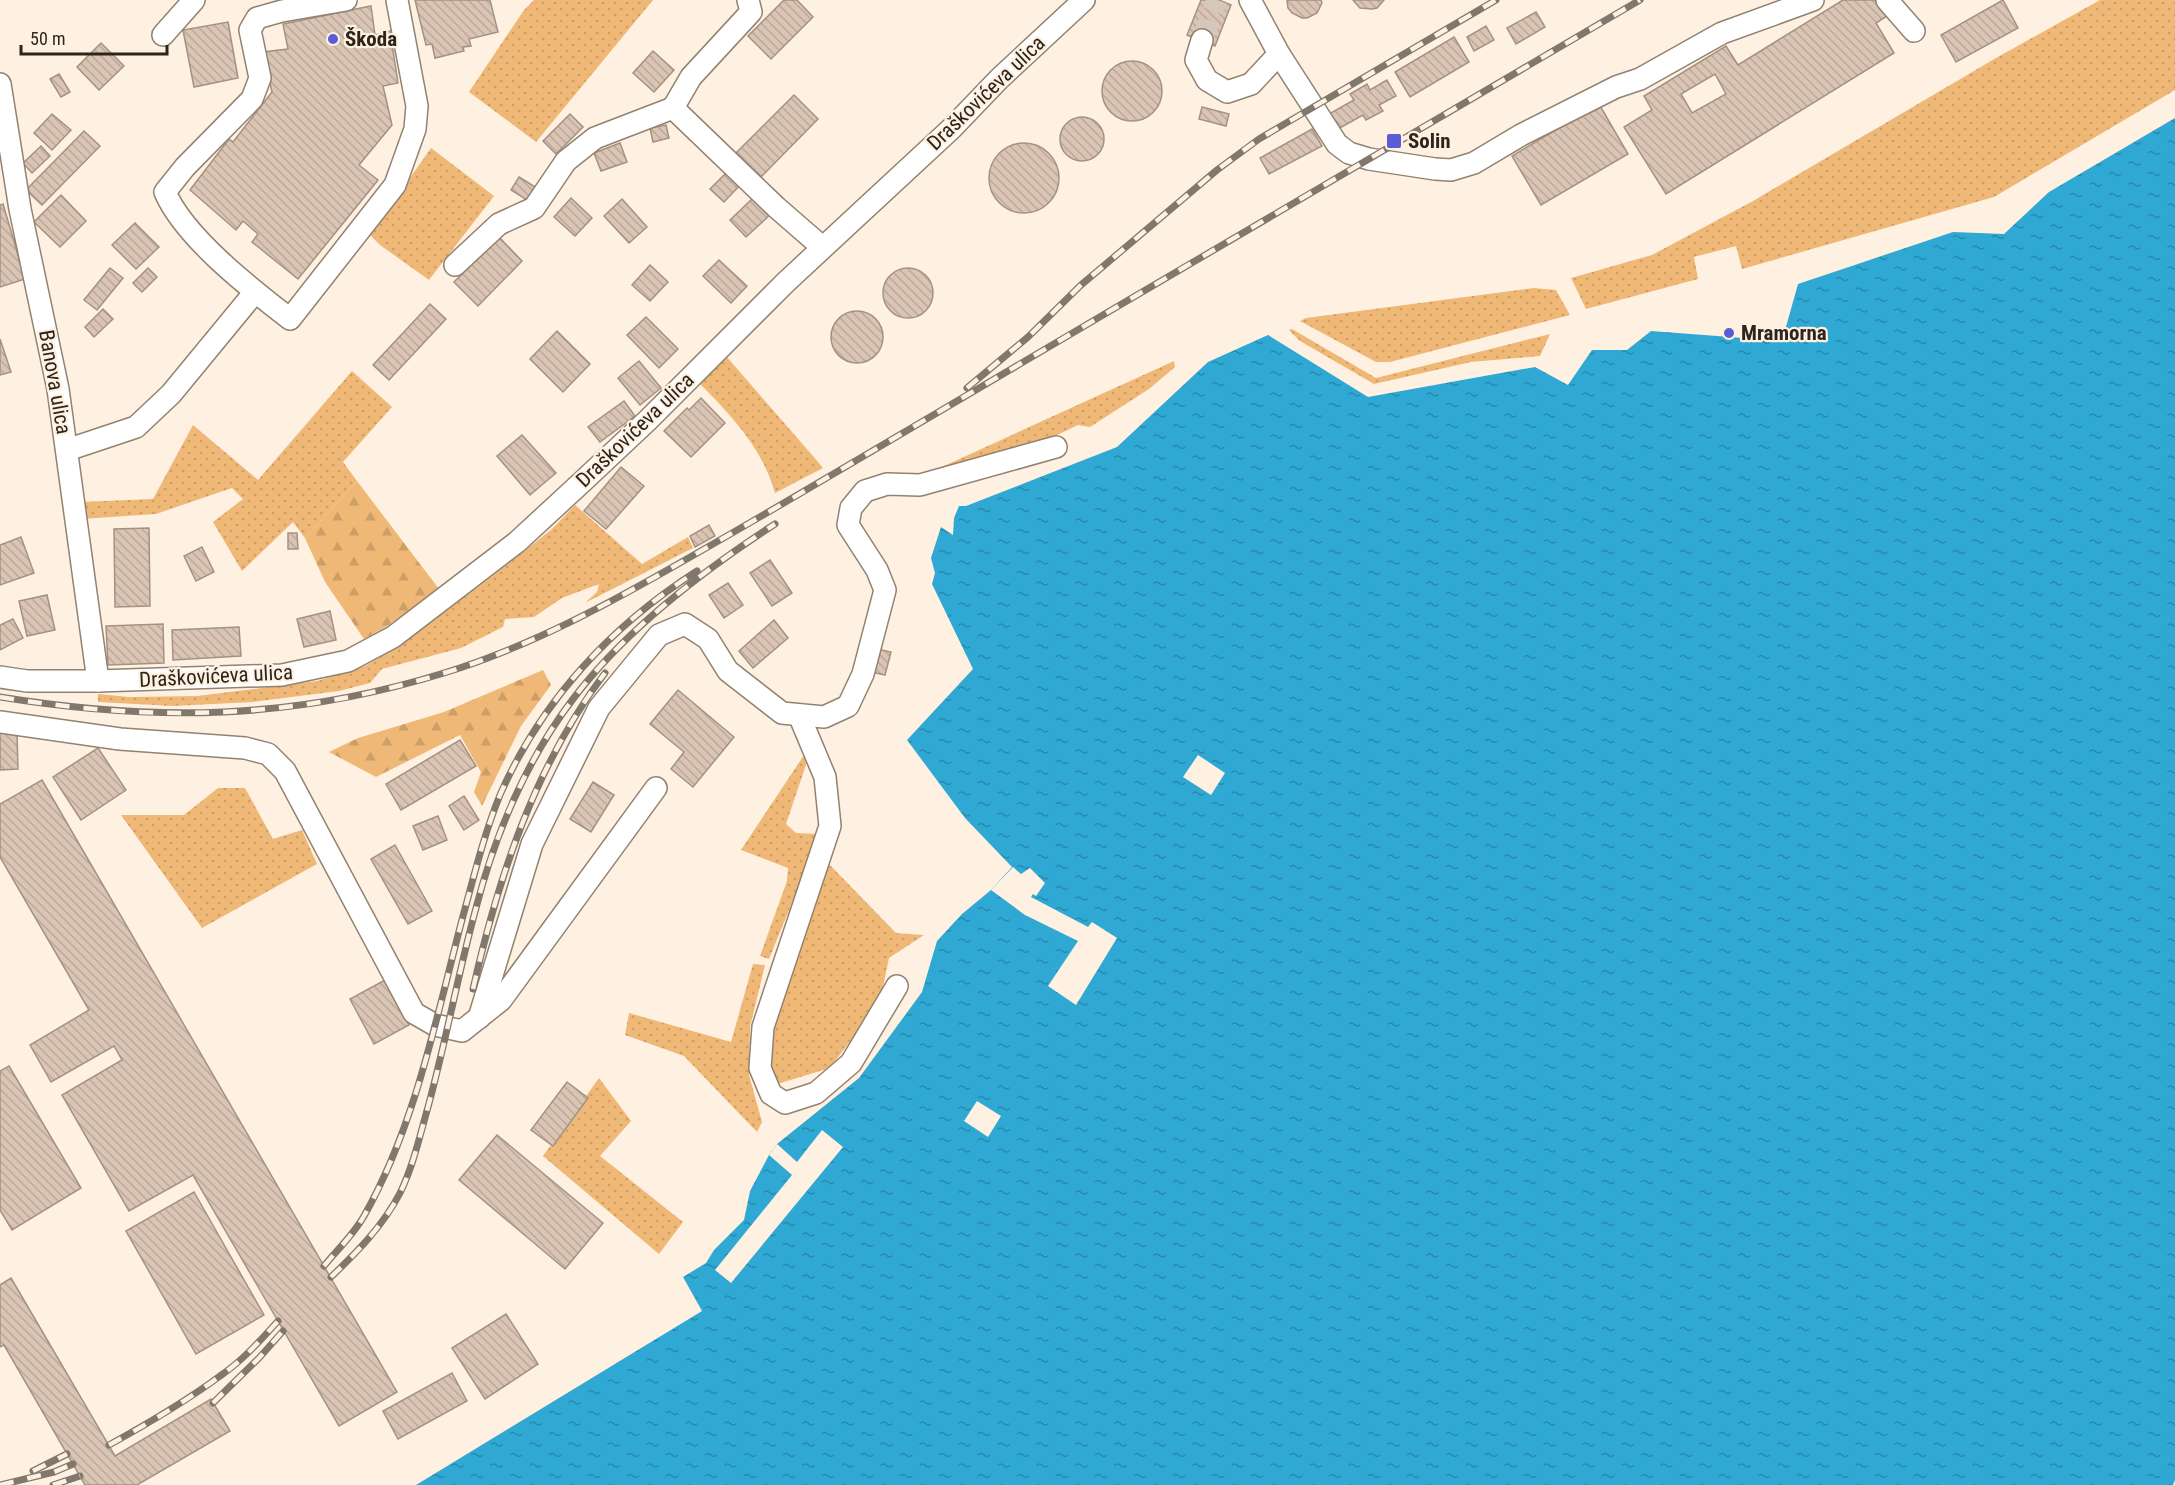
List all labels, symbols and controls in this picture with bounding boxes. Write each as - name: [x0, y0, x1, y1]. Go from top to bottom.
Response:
- scale bar: [21, 18, 166, 56]
- place label: Škoda: [345, 27, 397, 51]
- text: 50 m: [30, 28, 65, 49]
- street label: Draškovićeva ulica: [922, 31, 1050, 155]
- marker: Škoda: [326, 32, 340, 46]
- place label: Solin: [1408, 129, 1451, 153]
- marker: Solin: [1385, 132, 1403, 150]
- place label: Mramorna: [1741, 321, 1827, 345]
- marker: Mramorna: [1722, 326, 1736, 340]
- street label: Banova ulica: [34, 328, 76, 436]
- street label: Draškovićeva ulica: [571, 368, 699, 492]
- street label: Draškovićeva ulica: [139, 660, 293, 692]

